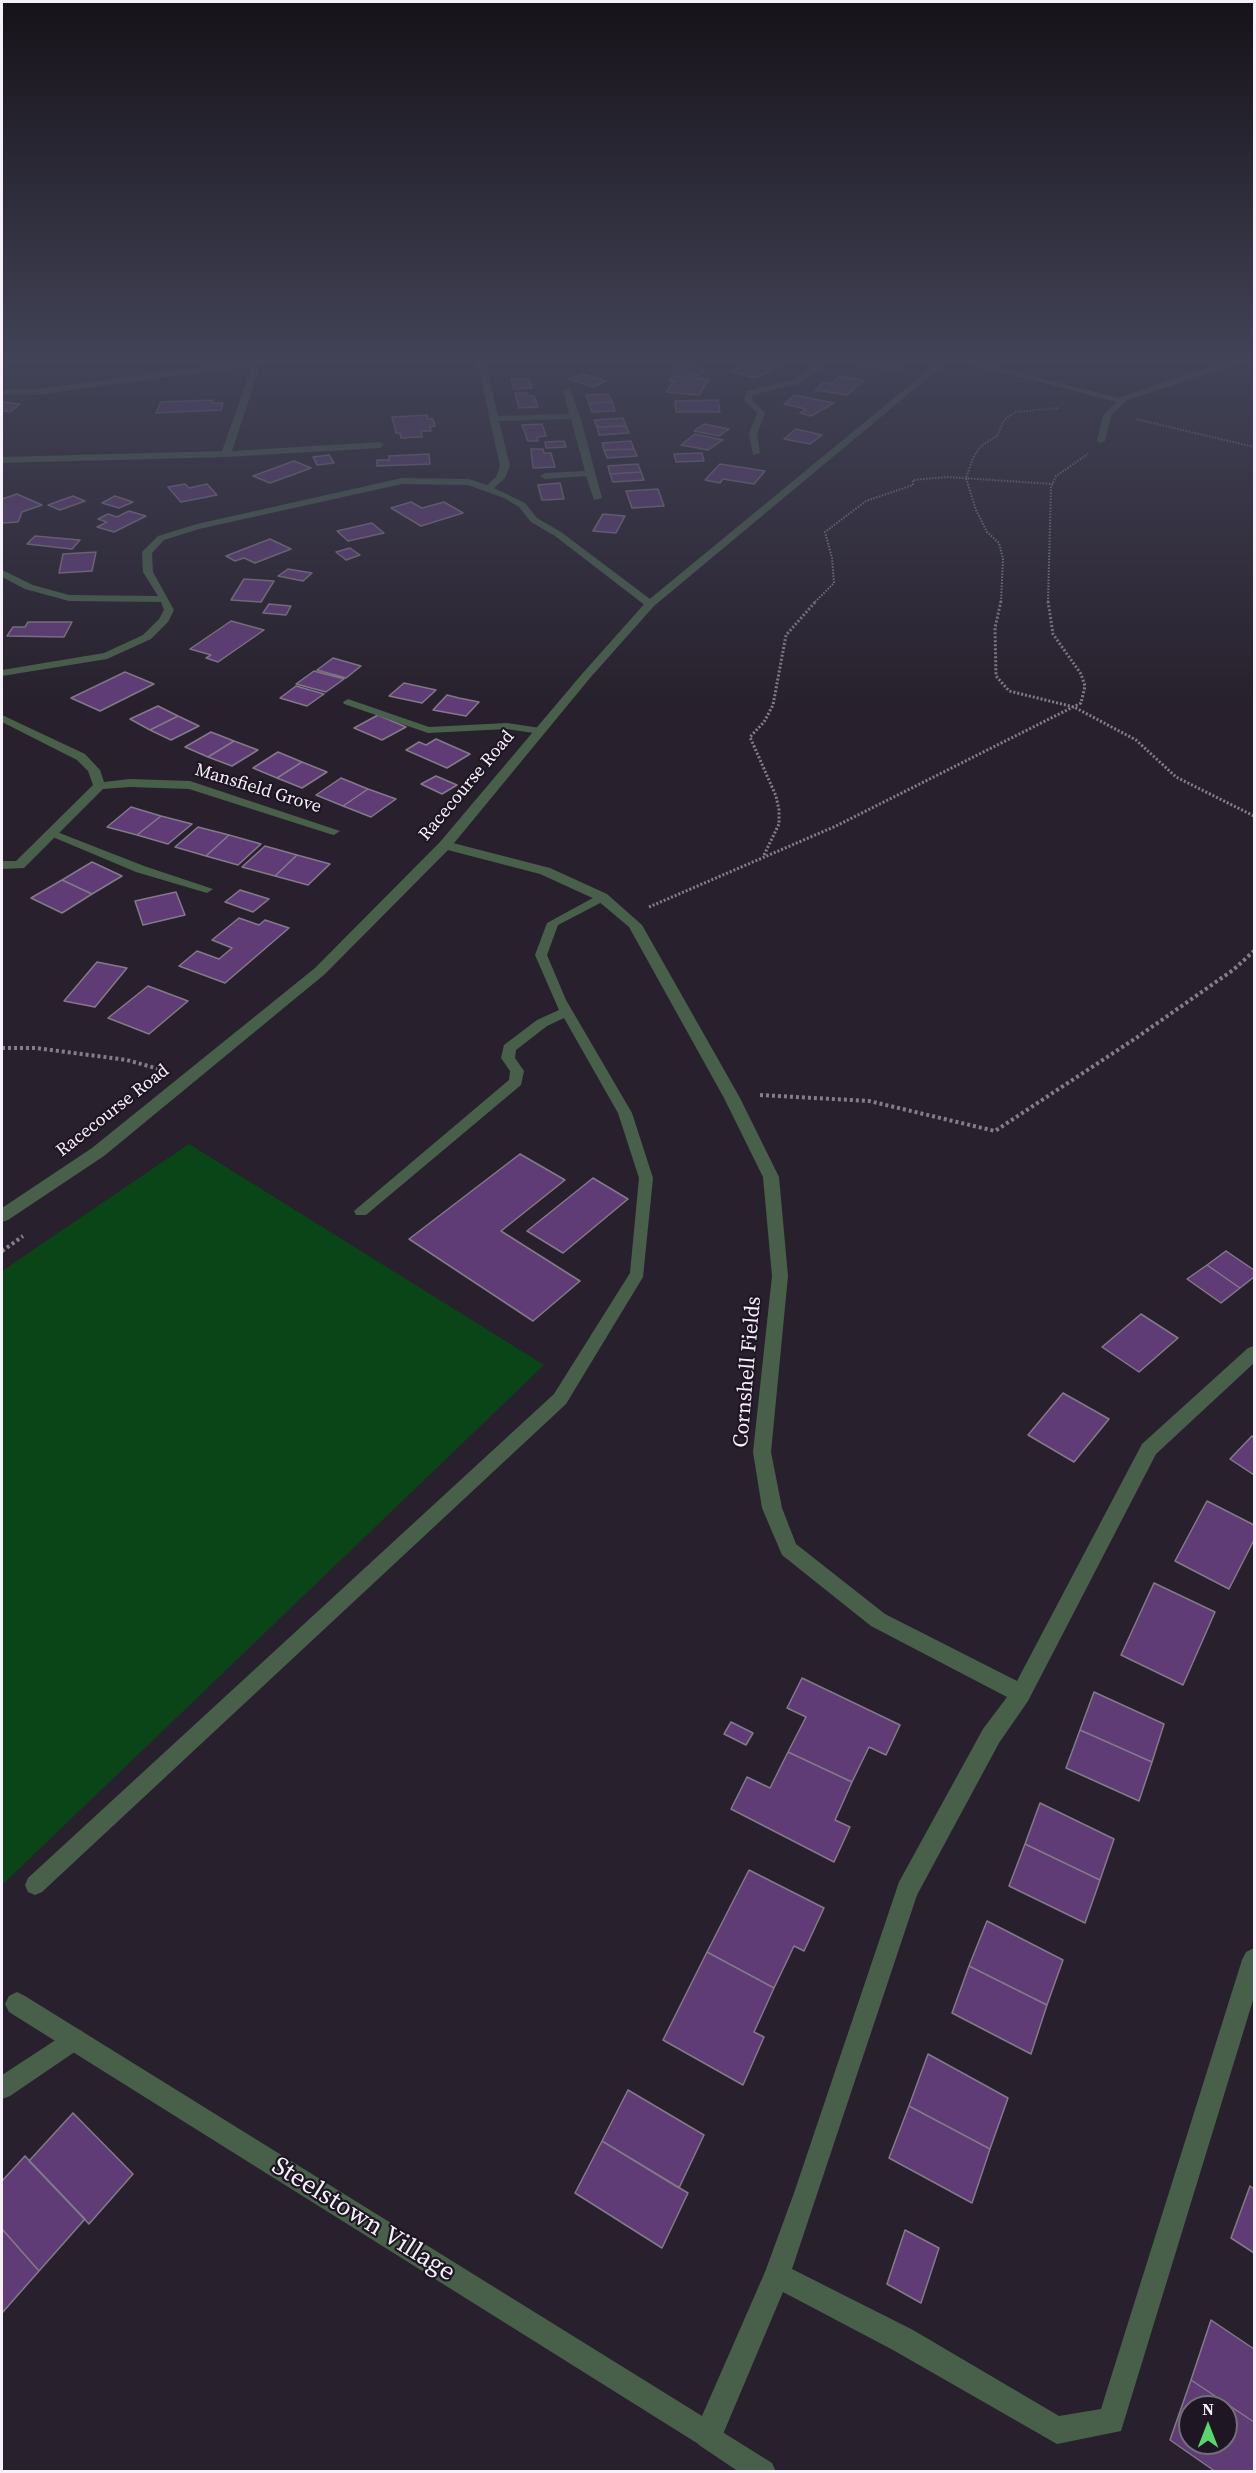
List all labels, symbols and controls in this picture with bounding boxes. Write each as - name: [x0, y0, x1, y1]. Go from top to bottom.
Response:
- street label: Racecourse Road: [415, 726, 519, 846]
- street label: Mansfield Grove: [192, 760, 324, 818]
- street label: Racecourse Road: [52, 1060, 174, 1162]
- street label: Cornshell Fields: [729, 1295, 767, 1449]
- street label: Steelstown Village: [266, 2151, 460, 2289]
- north arrow: [1178, 2395, 1238, 2455]
- text: N: [1202, 2398, 1214, 2420]

